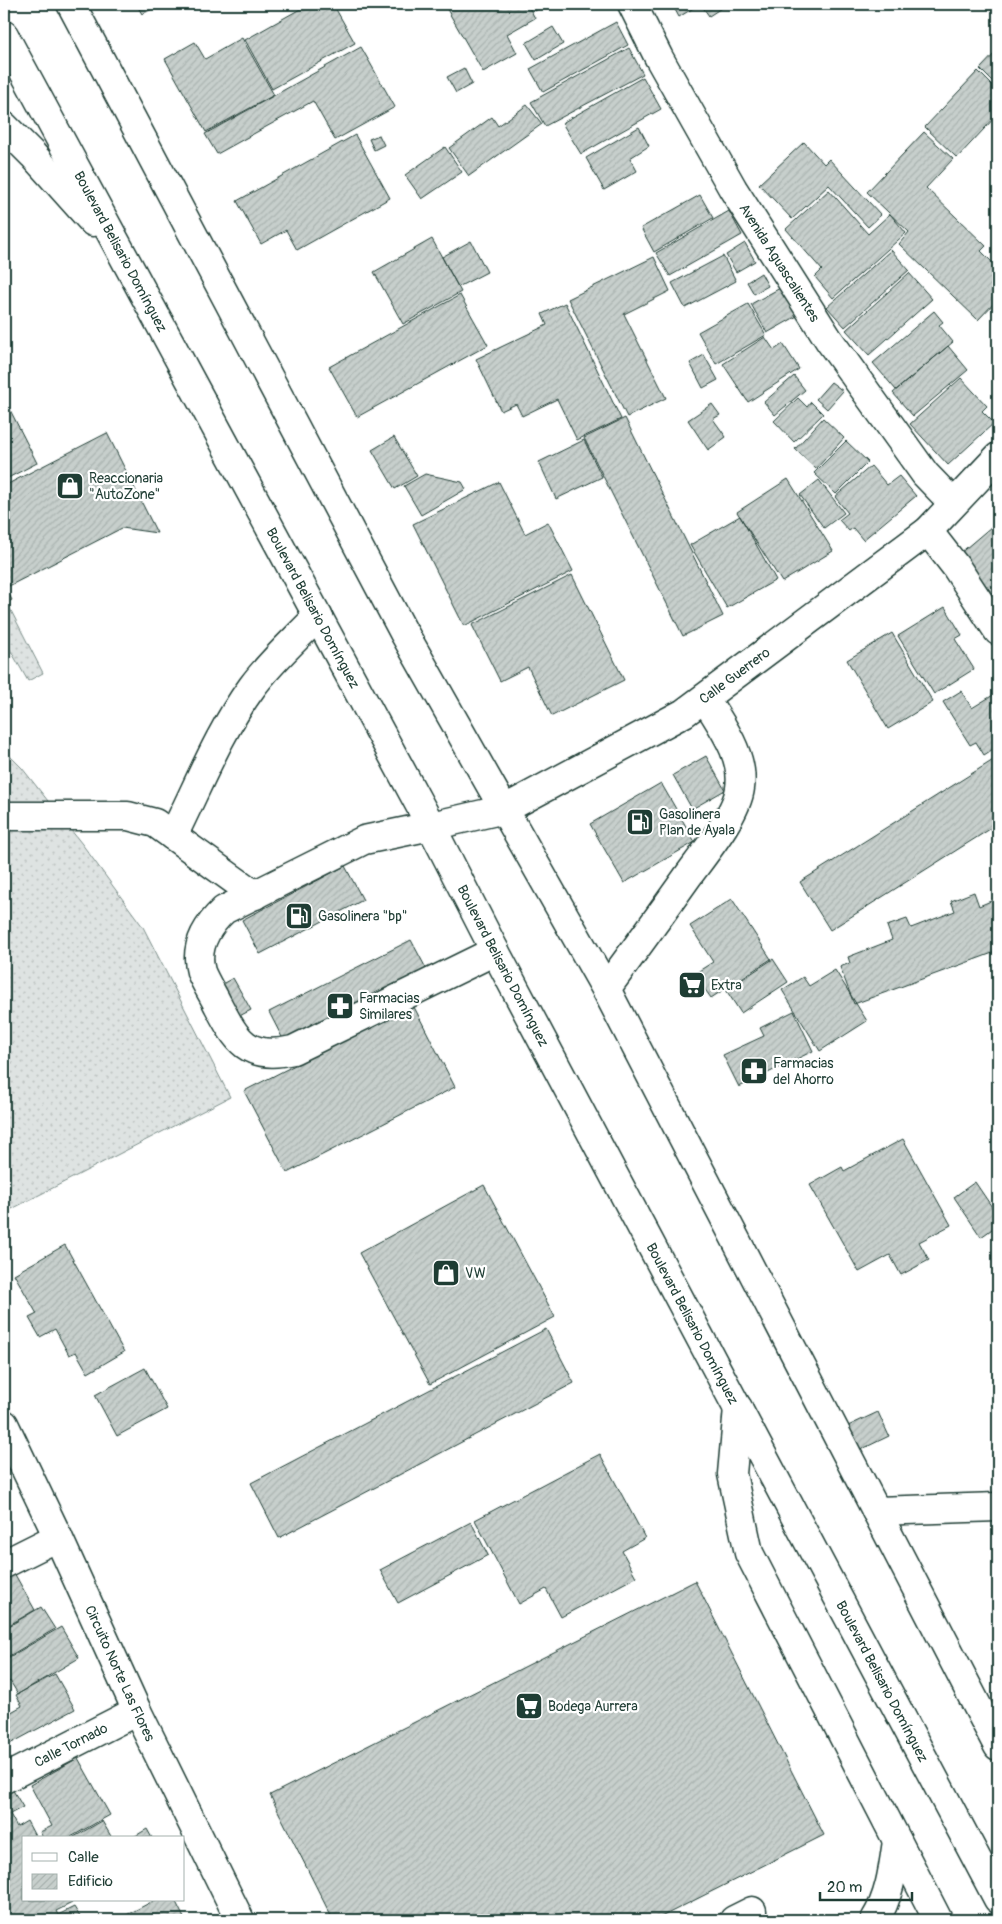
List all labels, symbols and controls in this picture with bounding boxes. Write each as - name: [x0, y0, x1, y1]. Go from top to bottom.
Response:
- street label: Boulevard Belisario Domínguez: [71, 168, 171, 335]
- street label: Avenida Aguascalientes: [736, 200, 824, 325]
- place label: Reaccionaria "AutoZone": [89, 470, 163, 503]
- shop icon: Reaccionaria "AutoZone": [55, 471, 85, 501]
- street label: Boulevard Belisario Domínguez: [263, 525, 364, 691]
- street label: Calle Guerrero: [696, 643, 774, 707]
- place label: Gasolinera Plan de Ayala: [659, 806, 735, 839]
- fuel station icon: Gasolinera Plan de Ayala: [625, 807, 655, 837]
- street label: Boulevard Belisario Domínguez: [454, 882, 553, 1049]
- fuel station icon: Gasolinera "bp": [284, 901, 314, 931]
- place label: Gasolinera "bp": [318, 908, 407, 925]
- supermarket icon: Extra: [677, 970, 707, 1000]
- place label: Extra: [711, 977, 742, 994]
- place label: Farmacias Similares: [359, 990, 420, 1023]
- pharmacy icon: Farmacias Similares: [325, 991, 355, 1021]
- place label: Farmacias del Ahorro: [773, 1055, 834, 1088]
- pharmacy icon: Farmacias del Ahorro: [739, 1056, 769, 1086]
- street label: Boulevard Belisario Domínguez: [643, 1240, 742, 1407]
- shop icon: VW: [431, 1258, 461, 1288]
- place label: VW: [465, 1265, 486, 1282]
- street label: Boulevard Belisario Domínguez: [833, 1598, 932, 1765]
- street label: Circuito Norte Las Flores: [82, 1603, 159, 1745]
- supermarket icon: Bodega Aurrera: [514, 1691, 544, 1721]
- place label: Bodega Aurrera: [548, 1698, 638, 1715]
- street label: Calle Tornado: [31, 1719, 111, 1771]
- legend: [22, 1836, 185, 1902]
- text: Calle: [68, 1848, 99, 1867]
- scale bar: [820, 1869, 912, 1901]
- text: Edificio: [68, 1872, 113, 1891]
- text: 20 m: [827, 1878, 862, 1897]

